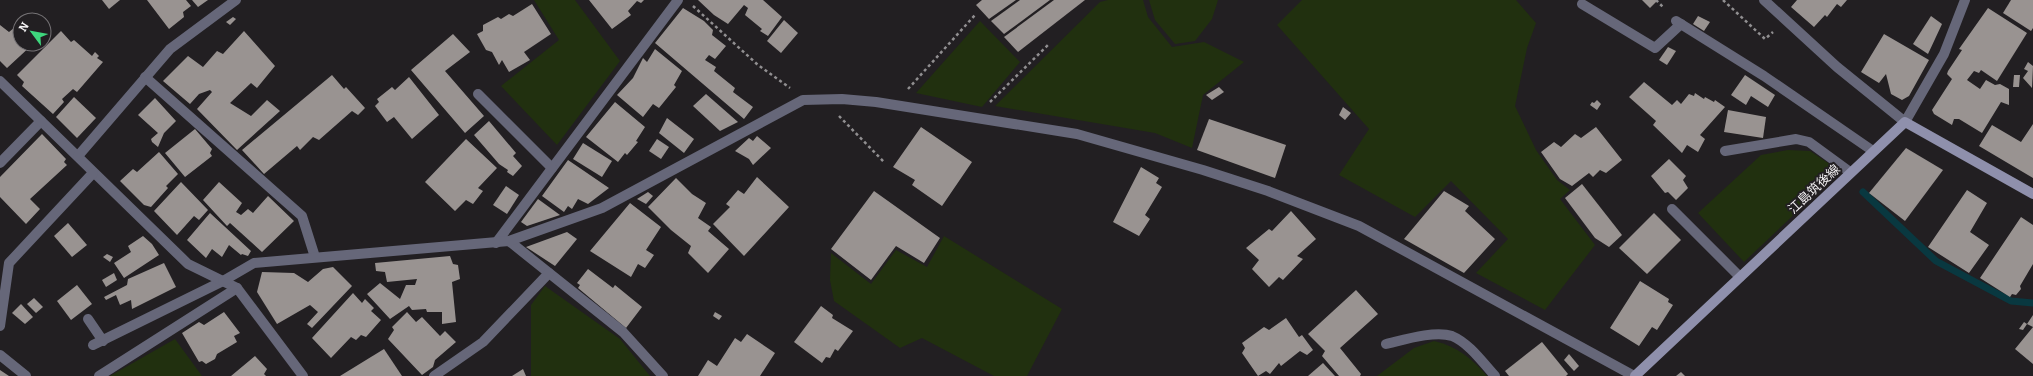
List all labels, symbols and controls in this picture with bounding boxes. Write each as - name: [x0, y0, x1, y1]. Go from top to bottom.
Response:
- north arrow: [12, 12, 52, 52]
- text: N: [16, 19, 32, 34]
- street label: 江島筑後線: [1785, 161, 1843, 217]

